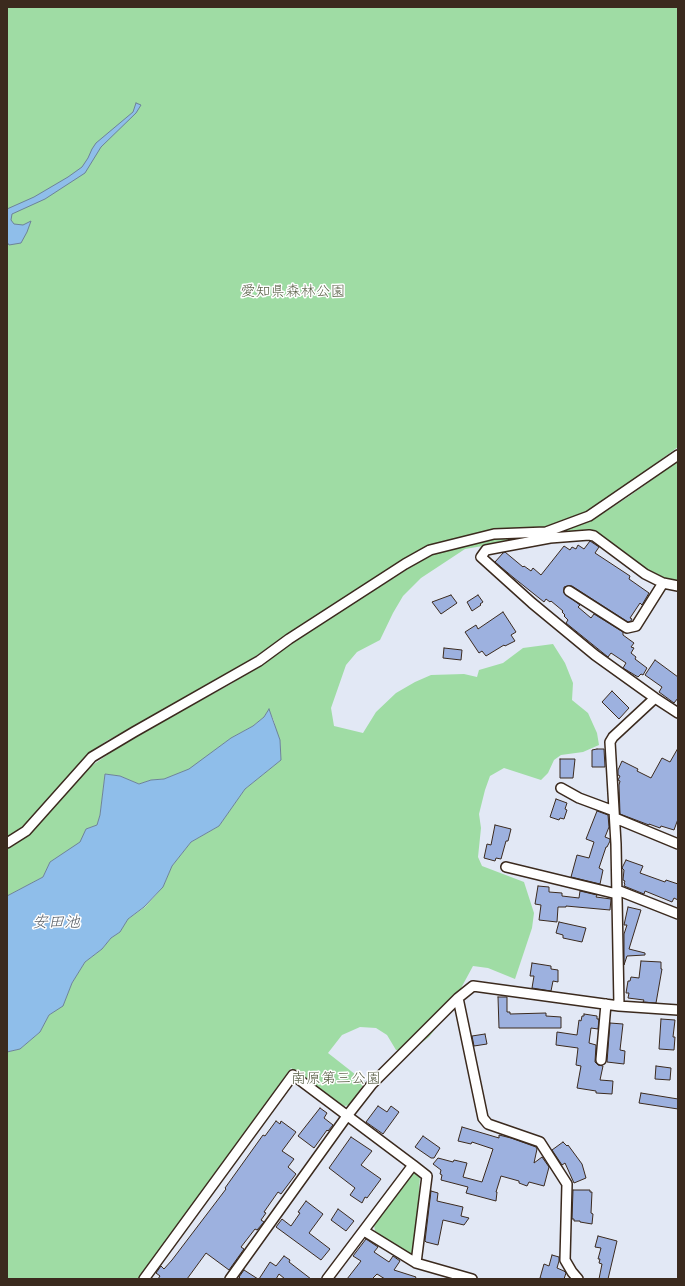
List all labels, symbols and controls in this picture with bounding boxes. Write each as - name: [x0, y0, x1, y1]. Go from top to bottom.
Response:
- park label: 愛知県森林公園: [241, 284, 345, 302]
- water label: 安田池: [32, 914, 80, 934]
- park label: 南原第三公園: [291, 1071, 381, 1089]

